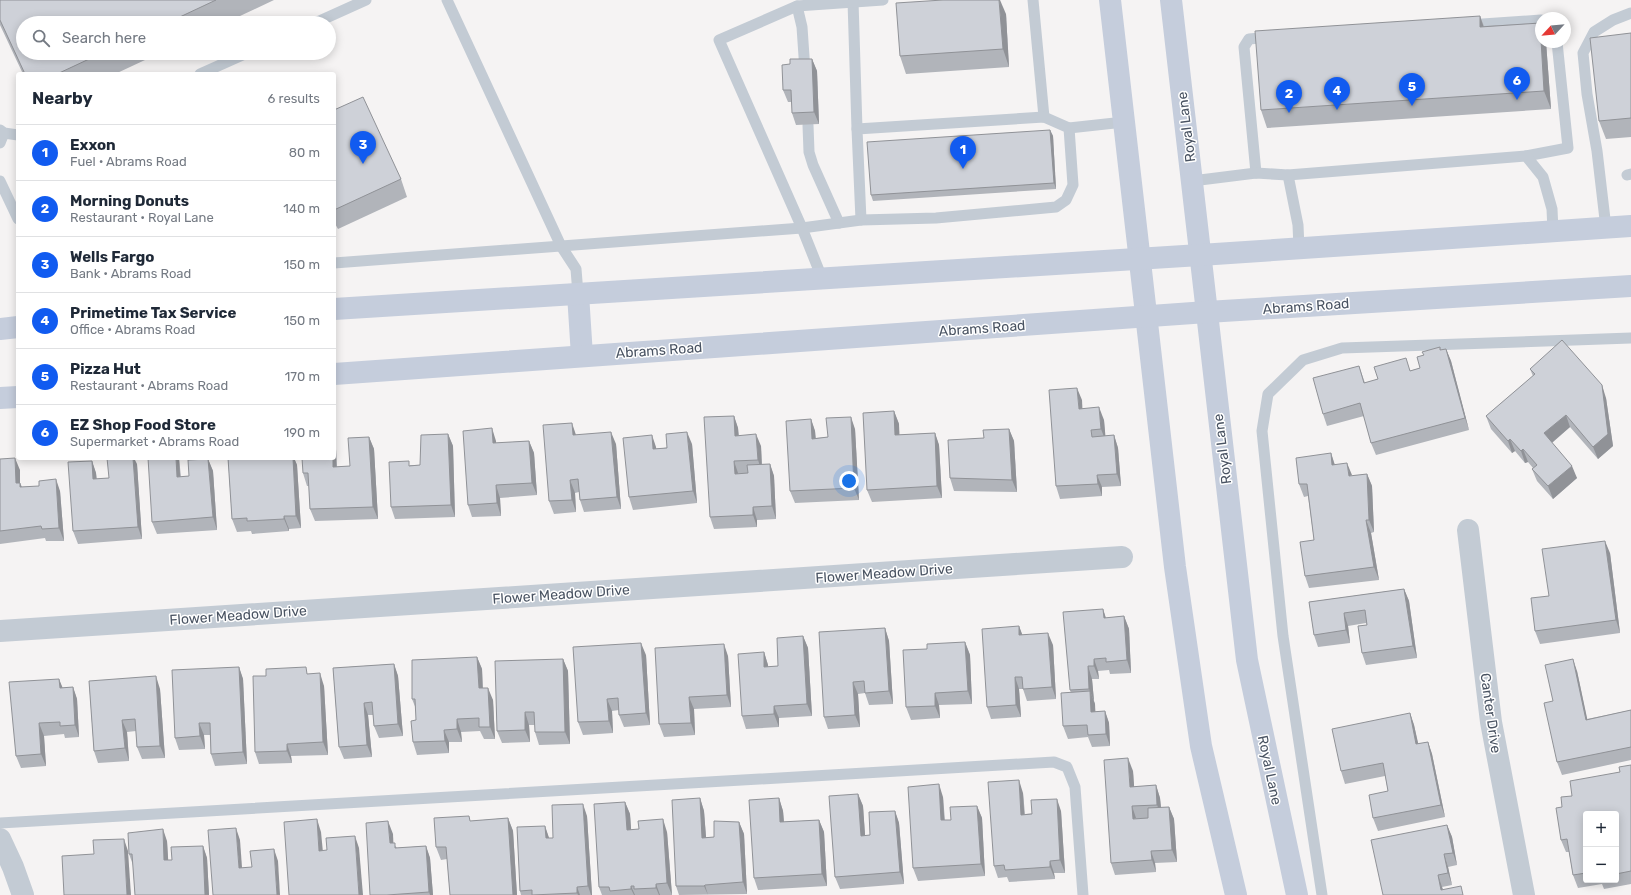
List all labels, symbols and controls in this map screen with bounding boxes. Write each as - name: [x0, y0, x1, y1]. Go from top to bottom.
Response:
- north arrow: [1535, 12, 1571, 48]
- search box: [16, 16, 336, 60]
- icon: search: [30, 27, 52, 49]
- text: Search here: [62, 29, 146, 47]
- pin: 6: [1504, 67, 1530, 100]
- pin: 5: [1399, 73, 1425, 106]
- pin: 4: [1324, 77, 1350, 110]
- pin: 2: [1276, 80, 1302, 113]
- text: Nearby: [32, 88, 93, 108]
- text: 6 results: [268, 91, 320, 106]
- street label: Royal Lane: [1174, 91, 1199, 163]
- pin: 3: [350, 131, 376, 164]
- text: Exxon: [70, 136, 116, 154]
- pin: 1: [950, 136, 976, 169]
- text: 1: [42, 145, 48, 160]
- text: 80 m: [289, 145, 320, 160]
- text: Fuel · Abrams Road: [70, 154, 187, 169]
- text: Morning Donuts: [70, 192, 189, 210]
- text: 2: [41, 201, 49, 216]
- text: 140 m: [283, 201, 320, 216]
- text: Restaurant · Royal Lane: [70, 210, 214, 225]
- text: Wells Fargo: [70, 248, 154, 266]
- text: 3: [41, 257, 49, 272]
- text: 150 m: [284, 257, 320, 272]
- text: Bank · Abrams Road: [70, 266, 191, 281]
- street label: Abrams Road: [1262, 295, 1350, 318]
- text: Primetime Tax Service: [70, 304, 236, 322]
- text: 4: [41, 313, 49, 328]
- text: 150 m: [284, 313, 320, 328]
- street label: Abrams Road: [938, 317, 1026, 340]
- text: Office · Abrams Road: [70, 322, 195, 337]
- street label: Abrams Road: [615, 339, 703, 362]
- text: Pizza Hut: [70, 360, 141, 378]
- text: 5: [41, 369, 49, 384]
- text: 170 m: [285, 369, 320, 384]
- text: Restaurant · Abrams Road: [70, 378, 228, 393]
- street label: Royal Lane: [1210, 413, 1235, 485]
- text: EZ Shop Food Store: [70, 416, 216, 434]
- text: 6: [41, 425, 49, 440]
- text: 190 m: [284, 425, 320, 440]
- text: Supermarket · Abrams Road: [70, 434, 239, 449]
- your location: [839, 471, 859, 491]
- street label: Flower Meadow Drive: [815, 560, 953, 587]
- street label: Flower Meadow Drive: [492, 581, 630, 608]
- street label: Flower Meadow Drive: [169, 602, 307, 629]
- street label: Canter Drive: [1476, 672, 1505, 754]
- street label: Royal Lane: [1254, 734, 1285, 807]
- map controls: [1583, 811, 1619, 883]
- button: +: [1583, 811, 1619, 847]
- button: −: [1583, 847, 1619, 883]

